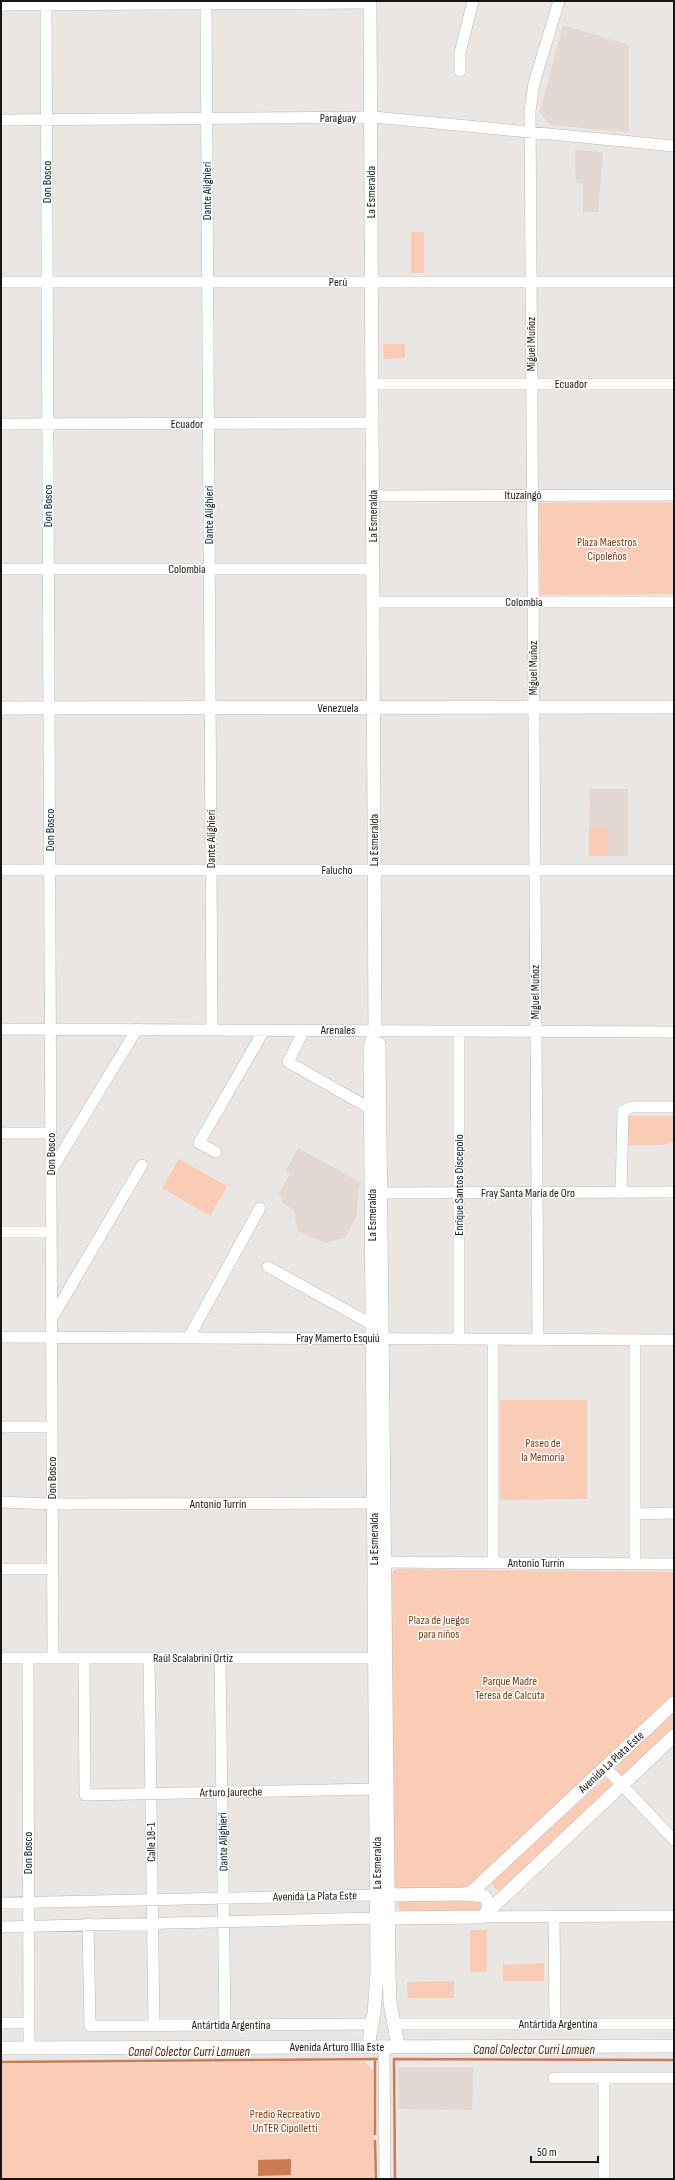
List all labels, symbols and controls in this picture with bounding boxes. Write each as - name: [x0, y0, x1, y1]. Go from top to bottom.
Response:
- street label: Paraguay: [320, 111, 357, 126]
- street label: Don Bosco: [40, 161, 55, 203]
- street label: Dante Alighieri: [200, 162, 215, 220]
- street label: La Esmeralda: [364, 165, 379, 218]
- street label: Perú: [329, 275, 347, 290]
- street label: Miguel Muñoz: [524, 316, 539, 371]
- street label: Ecuador: [555, 377, 588, 392]
- street label: Ecuador: [171, 417, 204, 432]
- street label: Don Bosco: [41, 485, 56, 527]
- street label: Dante Alighieri: [202, 486, 217, 544]
- street label: Ituzaingó: [504, 488, 542, 503]
- street label: La Esmeralda: [366, 489, 381, 542]
- park label: Plaza Maestros Cipoleños: [577, 535, 637, 564]
- street label: Colombia: [168, 562, 206, 577]
- street label: Colombia: [505, 595, 543, 610]
- street label: Miguel Muñoz: [526, 640, 541, 695]
- street label: Venezuela: [318, 701, 359, 716]
- street label: Don Bosco: [43, 809, 58, 851]
- street label: Dante Alighieri: [204, 810, 219, 868]
- street label: La Esmeralda: [367, 813, 382, 866]
- street label: Falucho: [321, 863, 353, 878]
- street label: Miguel Muñoz: [528, 964, 543, 1019]
- street label: Arenales: [320, 1023, 355, 1038]
- street label: Don Bosco: [44, 1133, 59, 1175]
- street label: Enrique Santos Discepolo: [452, 1134, 467, 1236]
- street label: Fray Santa María de Oro: [481, 1186, 575, 1201]
- street label: La Esmeralda: [365, 1188, 380, 1241]
- street label: Fray Mamerto Esquiú: [296, 1331, 380, 1346]
- park label: Paseo de la Memoria: [521, 1436, 565, 1465]
- street label: Don Bosco: [45, 1457, 60, 1499]
- street label: Antonio Turrín: [189, 1497, 246, 1512]
- street label: La Esmeralda: [367, 1512, 382, 1565]
- street label: Antonio Turrín: [507, 1556, 564, 1571]
- park label: Plaza de Juegos para niños: [409, 1613, 469, 1642]
- street label: Raúl Scalabrini Ortíz: [153, 1651, 234, 1666]
- park label: Parque Madre Teresa de Calcuta: [475, 1674, 545, 1703]
- street label: Avenida La Plata Este: [575, 1728, 647, 1797]
- street label: Arturo Jaureche: [199, 1784, 263, 1801]
- street label: Dante Alighieri: [215, 1813, 232, 1871]
- street label: Calle 18-1: [144, 1821, 159, 1862]
- street label: Don Bosco: [21, 1832, 36, 1874]
- street label: La Esmeralda: [370, 1836, 385, 1889]
- street label: Avenida La Plata Este: [272, 1888, 357, 1905]
- street label: Antártida Argentina: [518, 2017, 598, 2032]
- street label: Antártida Argentina: [191, 2018, 271, 2033]
- street label: Avenida Arturo Illia Este: [289, 2040, 384, 2055]
- water label: Canal Colector Curri Lamuen: [473, 2042, 596, 2058]
- water label: Canal Colector Curri Lamuen: [128, 2044, 251, 2060]
- park label: Predio Recreativo UnTER Cipolletti: [250, 2107, 320, 2136]
- scale bar: [531, 2138, 598, 2164]
- text: 50 m: [537, 2145, 557, 2160]

